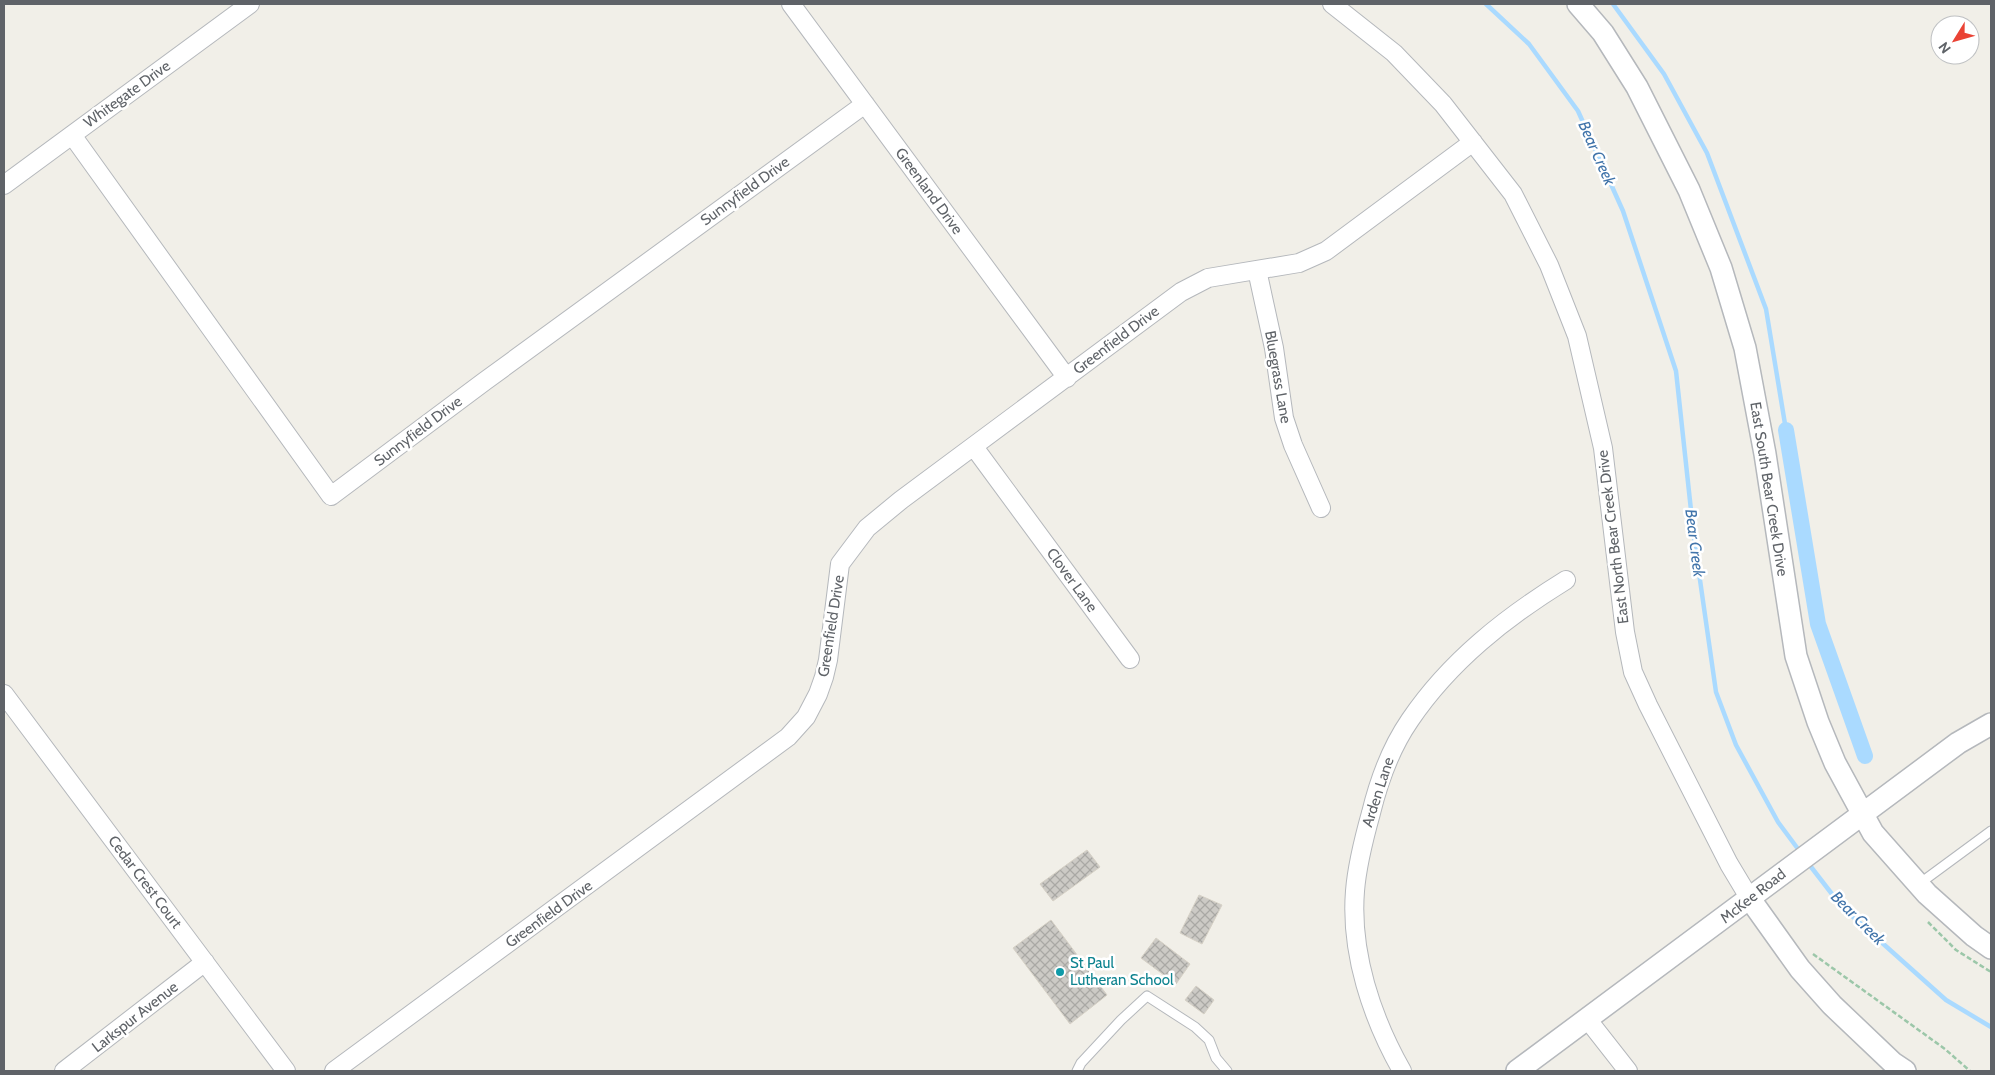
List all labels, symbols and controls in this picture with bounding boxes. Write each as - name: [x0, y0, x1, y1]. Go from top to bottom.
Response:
- north arrow: [1930, 15, 1980, 65]
- text: N: [1934, 38, 1955, 57]
- street label: Whitegate Drive: [80, 56, 174, 131]
- water label: Bear Creek: [1574, 118, 1620, 189]
- street label: Greenland Drive: [892, 144, 967, 238]
- street label: Sunnyfield Drive: [697, 153, 793, 229]
- street label: Greenfield Drive: [1070, 302, 1163, 378]
- street label: Bluegrass Lane: [1261, 329, 1295, 425]
- street label: Sunnyfield Drive: [371, 392, 466, 470]
- street label: East South Bear Creek Drive: [1746, 401, 1792, 578]
- street label: East North Bear Creek Drive: [1593, 449, 1633, 625]
- water label: Bear Creek: [1681, 508, 1709, 579]
- street label: Clover Lane: [1043, 545, 1101, 616]
- street label: Greenfield Drive: [814, 573, 848, 678]
- street label: Arden Lane: [1358, 755, 1398, 829]
- street label: Cedar Crest Court: [104, 832, 186, 932]
- street label: McKee Road: [1717, 865, 1789, 927]
- street label: Greenfield Drive: [502, 876, 596, 952]
- water label: Bear Creek: [1827, 887, 1890, 950]
- place label: St Paul Lutheran School: [1070, 954, 1174, 989]
- marker: St Paul Lutheran School: [1054, 966, 1066, 978]
- street label: Larkspur Avenue: [88, 978, 182, 1056]

